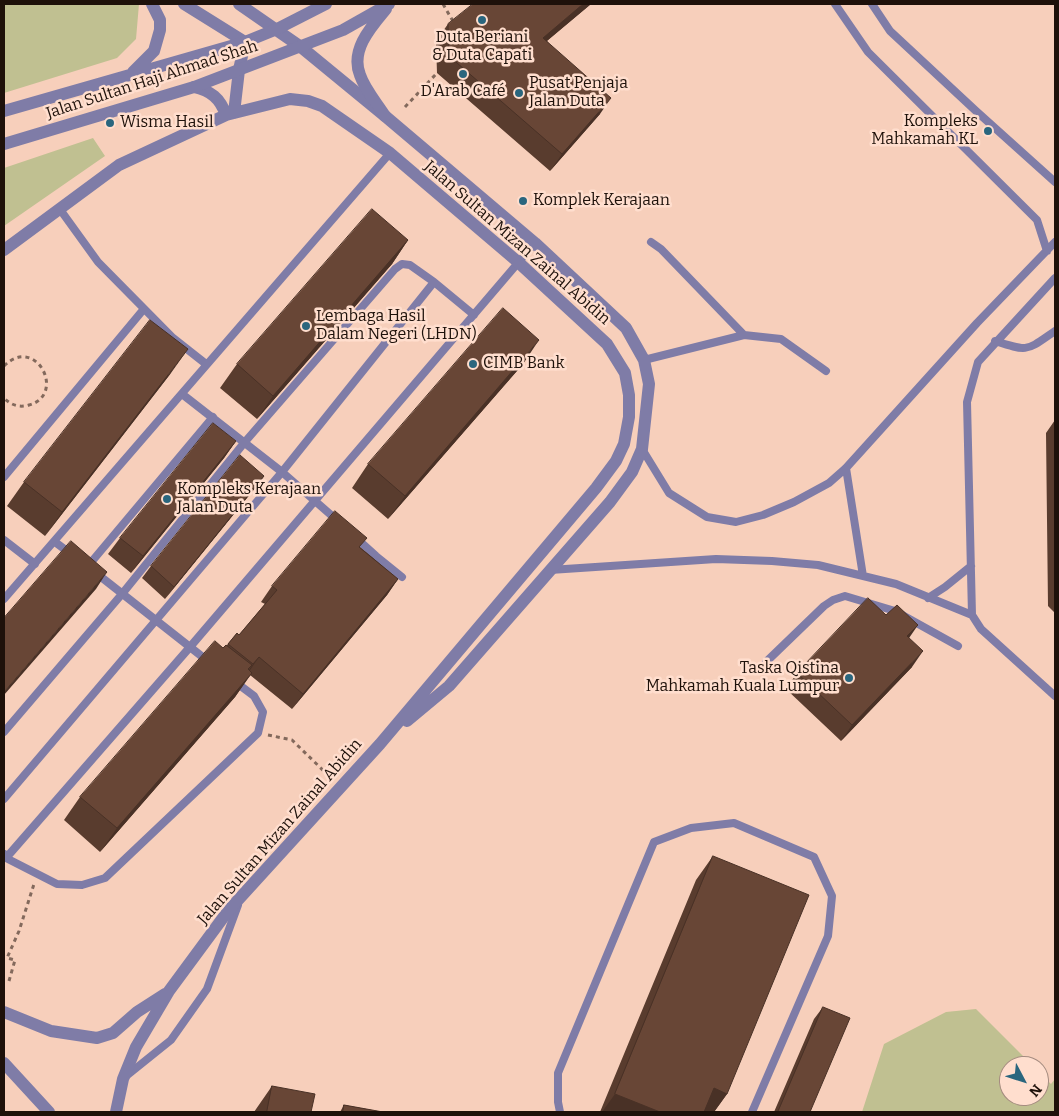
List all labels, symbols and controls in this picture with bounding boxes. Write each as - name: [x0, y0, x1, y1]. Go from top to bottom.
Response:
- marker: Duta Beriani & Duta Capati: [476, 14, 488, 26]
- place label: Duta Beriani & Duta Capati: [432, 28, 532, 66]
- street label: Jalan Sultan Haji Ahmad Shah: [44, 37, 260, 123]
- marker: D'Arab Café: [457, 68, 469, 80]
- place label: Pusat Penjaja Jalan Duta: [529, 74, 628, 112]
- place label: D'Arab Café: [420, 82, 506, 102]
- marker: Pusat Penjaja Jalan Duta: [513, 87, 525, 99]
- place label: Kompleks Mahkamah KL: [871, 112, 978, 150]
- place label: Wisma Hasil: [120, 113, 214, 133]
- marker: Wisma Hasil: [104, 117, 116, 129]
- marker: Kompleks Mahkamah KL: [982, 125, 994, 137]
- street label: Jalan Sultan Mizan Zainal Abidin: [420, 157, 614, 329]
- place label: Komplek Kerajaan: [533, 191, 670, 211]
- marker: Komplek Kerajaan: [517, 195, 529, 207]
- place label: Lembaga Hasil Dalam Negeri (LHDN): [316, 307, 477, 345]
- marker: Lembaga Hasil Dalam Negeri (LHDN): [300, 320, 312, 332]
- place label: CIMB Bank: [483, 354, 565, 374]
- marker: CIMB Bank: [467, 358, 479, 370]
- place label: Kompleks Kerajaan Jalan Duta: [177, 480, 321, 518]
- marker: Kompleks Kerajaan Jalan Duta: [161, 493, 173, 505]
- place label: Taska Qistina Mahkamah Kuala Lumpur: [646, 659, 839, 697]
- marker: Taska Qistina Mahkamah Kuala Lumpur: [843, 672, 855, 684]
- street label: Jalan Sultan Mizan Zainal Abidin: [194, 735, 366, 929]
- north arrow: [999, 1056, 1049, 1106]
- text: N: [1025, 1081, 1045, 1100]

